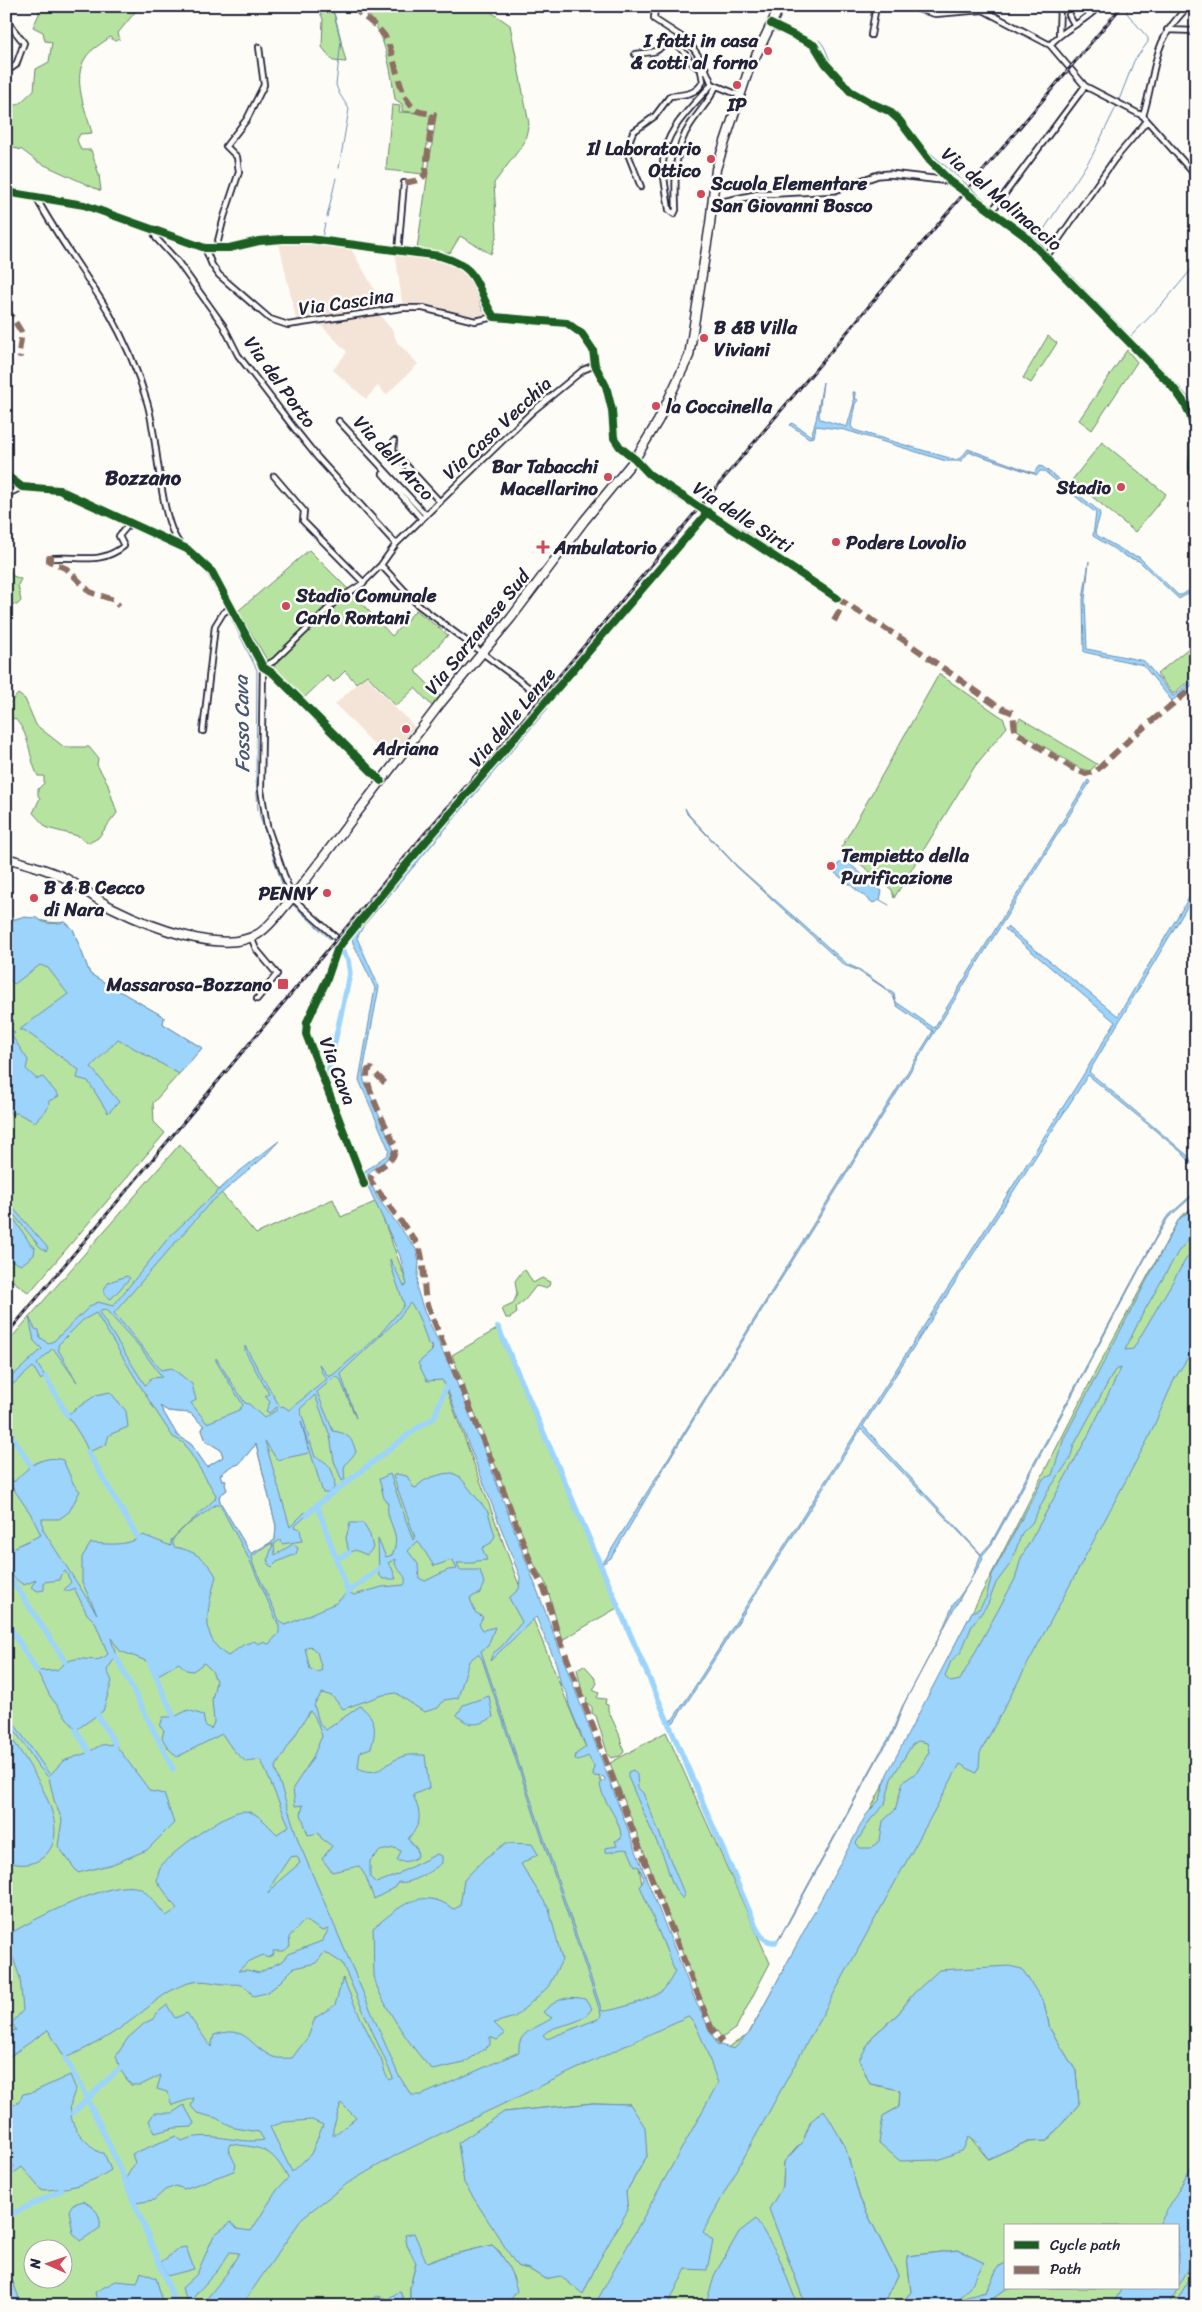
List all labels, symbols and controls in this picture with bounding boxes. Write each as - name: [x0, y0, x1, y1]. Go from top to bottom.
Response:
- place label: I fatti in casa & cotti al forno: [631, 24, 758, 79]
- marker: I fatti in casa & cotti al forno: [762, 45, 774, 57]
- marker: IP: [731, 79, 743, 91]
- place label: IP: [726, 88, 747, 121]
- place label: Il Laboratorio Ottico: [586, 132, 702, 187]
- street label: Via del Molinaccio: [934, 138, 1070, 260]
- marker: Il Laboratorio Ottico: [705, 153, 717, 165]
- place label: Scuola Elementare San Giovanni Bosco: [710, 167, 873, 222]
- marker: Scuola Elementare San Giovanni Bosco: [695, 188, 707, 200]
- street label: Via Cascina: [296, 279, 396, 325]
- place label: B &B Villa Viviani: [714, 311, 797, 366]
- street label: Via del Porto: [235, 329, 325, 435]
- marker: B &B Villa Viviani: [698, 332, 710, 344]
- street label: Via Casa Vecchia: [434, 368, 560, 488]
- place label: la Coccinella: [665, 390, 772, 423]
- marker: la Coccinella: [650, 400, 662, 412]
- street label: Via dell'Arco: [345, 407, 443, 509]
- place label: Bar Tabacchi Macellarino: [492, 450, 600, 505]
- district label: Bozzano: [105, 459, 182, 497]
- marker: Bar Tabacchi Macellarino: [602, 471, 614, 483]
- place label: Stadio: [1056, 471, 1112, 504]
- street label: Via delle Sirti: [686, 472, 801, 562]
- marker: Stadio: [1115, 481, 1127, 493]
- place label: Podere Lovolio: [846, 526, 966, 559]
- place label: Ambulatorio: [553, 531, 657, 564]
- marker: Podere Lovolio: [830, 536, 842, 548]
- marker: Ambulatorio: [536, 540, 550, 554]
- street label: Via Sarzanese Sud: [416, 561, 539, 702]
- place label: Stadio Comunale Carlo Rontani: [295, 579, 437, 634]
- marker: Stadio Comunale Carlo Rontani: [280, 600, 292, 612]
- street label: Via delle Lenze: [460, 659, 564, 775]
- water label: Fosso Cava: [224, 673, 260, 773]
- marker: Adriana: [400, 723, 412, 735]
- place label: Adriana: [373, 732, 439, 765]
- place label: Tempietto della Purificazione: [841, 839, 970, 894]
- marker: Tempietto della Purificazione: [825, 860, 837, 872]
- place label: B & B Cecco di Nara: [44, 871, 145, 926]
- place label: PENNY: [259, 877, 318, 910]
- marker: PENNY: [321, 887, 333, 899]
- marker: B & B Cecco di Nara: [28, 892, 40, 904]
- place label: Massarosa-Bozzano: [106, 968, 272, 1001]
- marker: Massarosa-Bozzano: [276, 977, 290, 991]
- street label: Via Cava: [310, 1032, 366, 1110]
- legend: [1004, 2224, 1180, 2290]
- text: Cycle path: [1050, 2232, 1121, 2258]
- north arrow: [22, 2240, 72, 2290]
- text: Path: [1050, 2256, 1081, 2282]
- text: N: [23, 2258, 48, 2270]

